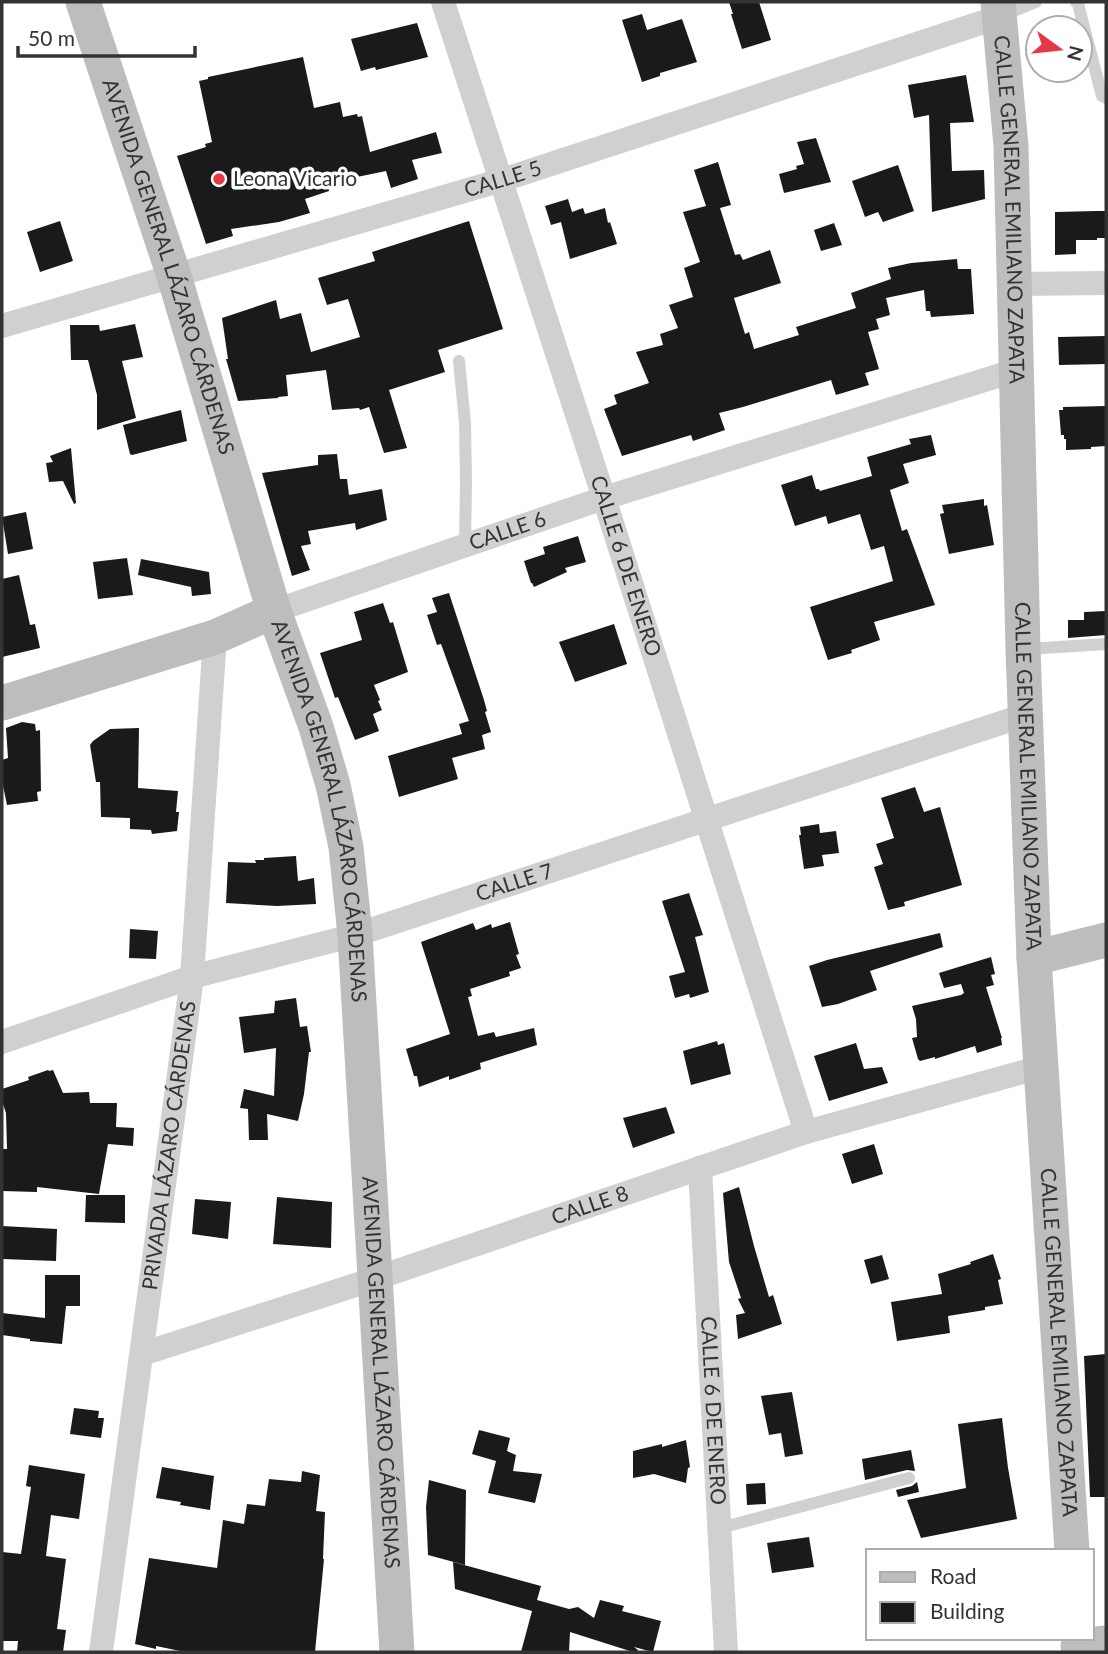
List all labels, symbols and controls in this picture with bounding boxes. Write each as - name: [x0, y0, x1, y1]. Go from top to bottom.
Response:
- scale bar: [18, 14, 194, 58]
- north arrow: [1024, 14, 1094, 84]
- text: 50 m: [28, 25, 75, 50]
- street label: CALLE GENERAL EMILIANO ZAPATA: [990, 34, 1031, 385]
- text: N: [1063, 43, 1089, 64]
- street label: AVENIDA GENERAL LÁZARO CÁRDENAS: [98, 75, 241, 457]
- street label: CALLE 5: [461, 154, 544, 201]
- place label: Leona Vicario: [233, 165, 357, 190]
- marker: Leona Vicario: [211, 171, 227, 187]
- street label: CALLE 6 DE ENERO: [587, 472, 668, 659]
- street label: CALLE 6: [466, 505, 549, 554]
- street label: CALLE GENERAL EMILIANO ZAPATA: [1011, 601, 1048, 952]
- street label: AVENIDA GENERAL LÁZARO CÁRDENAS: [267, 616, 373, 1003]
- street label: CALLE 7: [472, 857, 556, 905]
- street label: PRIVADA LÁZARO CÁRDENAS: [136, 999, 200, 1292]
- street label: CALLE GENERAL EMILIANO ZAPATA: [1036, 1167, 1084, 1518]
- street label: AVENIDA GENERAL LÁZARO CÁRDENAS: [358, 1175, 406, 1569]
- street label: CALLE 8: [548, 1179, 631, 1229]
- street label: CALLE 6 DE ENERO: [697, 1316, 732, 1505]
- legend: [866, 1549, 1094, 1640]
- text: Road: [930, 1563, 977, 1588]
- text: Building: [930, 1598, 1005, 1623]

